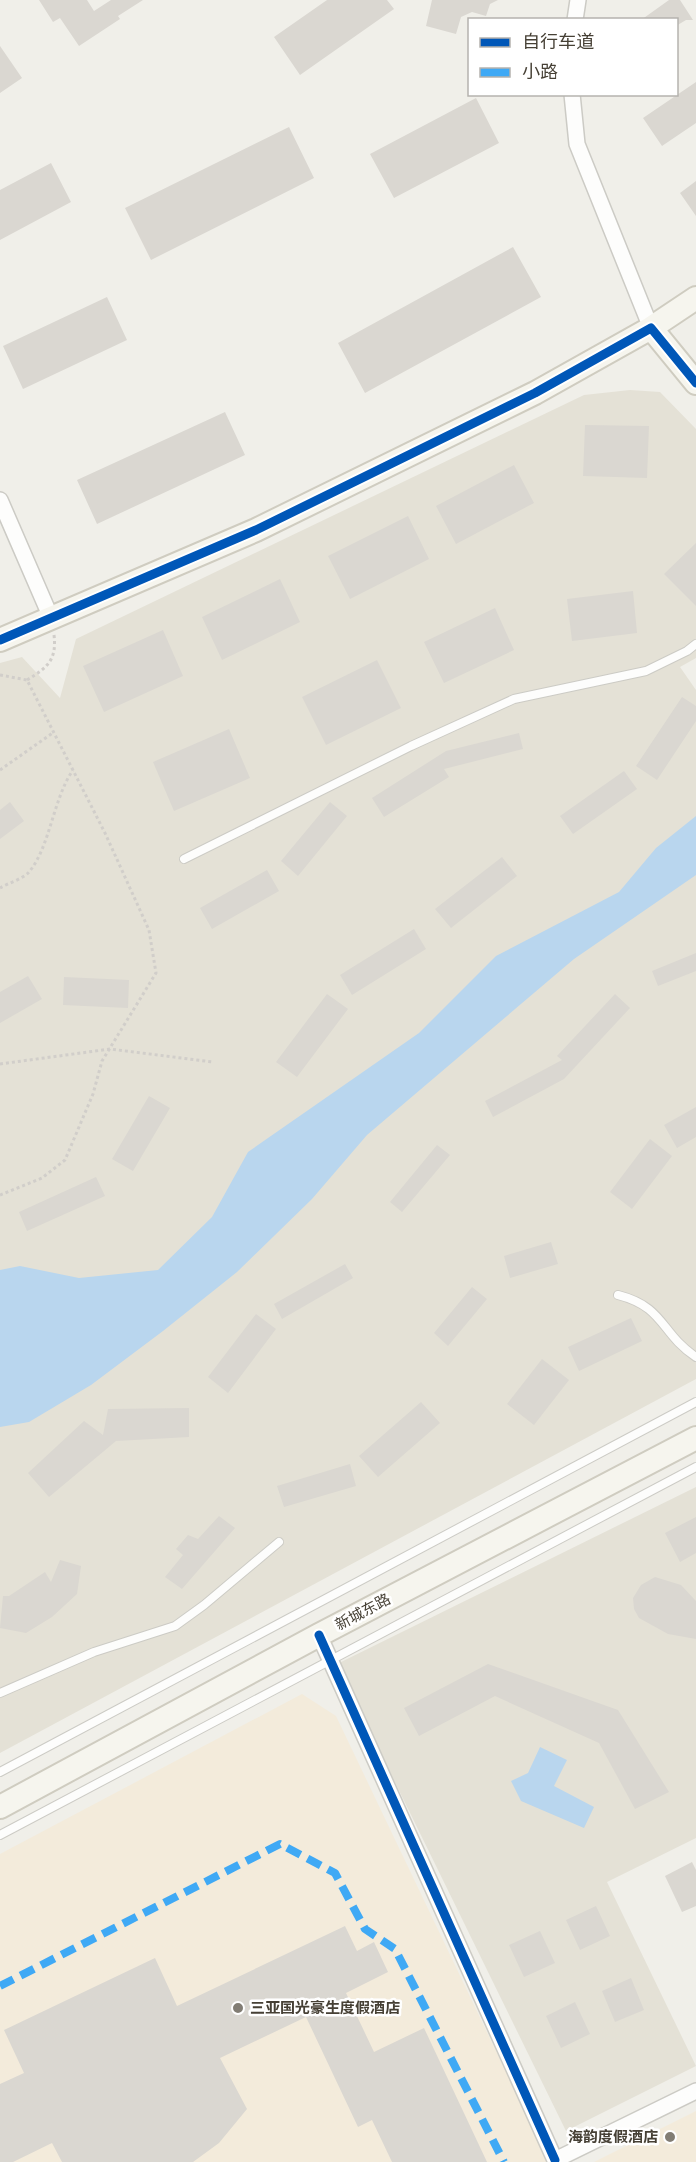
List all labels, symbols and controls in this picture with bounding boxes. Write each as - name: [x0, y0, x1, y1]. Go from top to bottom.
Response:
- legend: [468, 18, 678, 96]
- text: 自行车道: [522, 30, 594, 54]
- text: 小路: [522, 60, 558, 84]
- street label: 新城东路: [332, 1589, 394, 1635]
- place label: 三亚国光豪生度假酒店: [250, 1998, 400, 2018]
- marker: 三亚国光豪生度假酒店: [231, 2001, 245, 2015]
- place label: 海韵度假酒店: [568, 2127, 658, 2147]
- marker: 海韵度假酒店: [663, 2130, 677, 2144]

